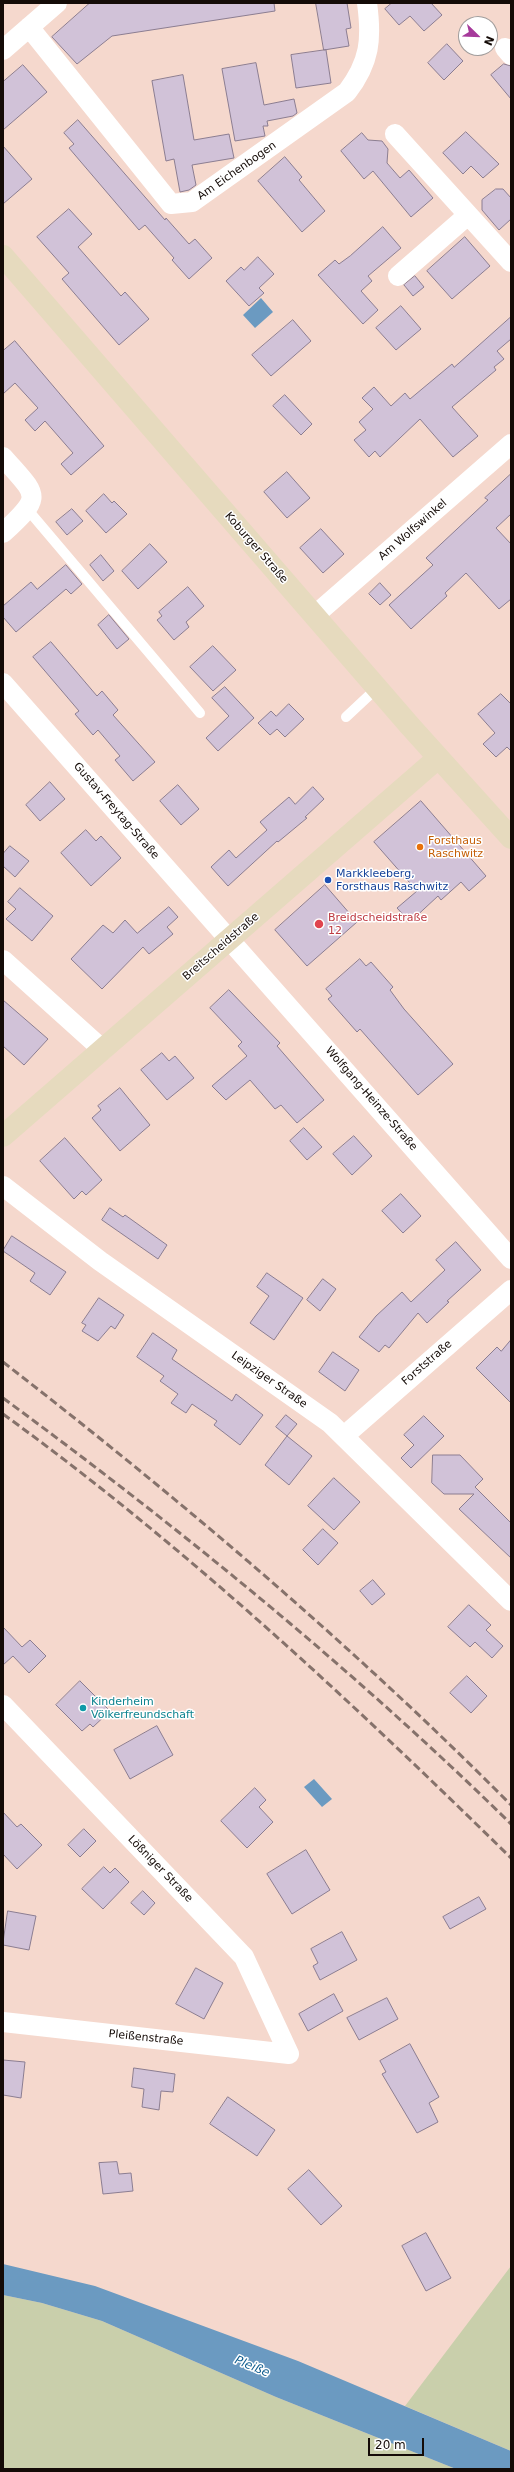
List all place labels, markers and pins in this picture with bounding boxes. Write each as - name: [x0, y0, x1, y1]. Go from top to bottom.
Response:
- place label: Forsthaus Raschwitz: [428, 834, 483, 860]
- marker: Forsthaus Raschwitz: [415, 842, 425, 852]
- place label: Markkleeberg, Forsthaus Raschwitz: [336, 867, 448, 893]
- marker: Markkleeberg, Forsthaus Raschwitz: [323, 875, 333, 885]
- place label: Breidscheidstraße 12: [328, 911, 427, 937]
- marker: Breidscheidstraße 12: [313, 918, 325, 930]
- place label: Kinderheim Völkerfreundschaft: [91, 1695, 194, 1721]
- marker: Kinderheim Völkerfreundschaft: [78, 1703, 88, 1713]

